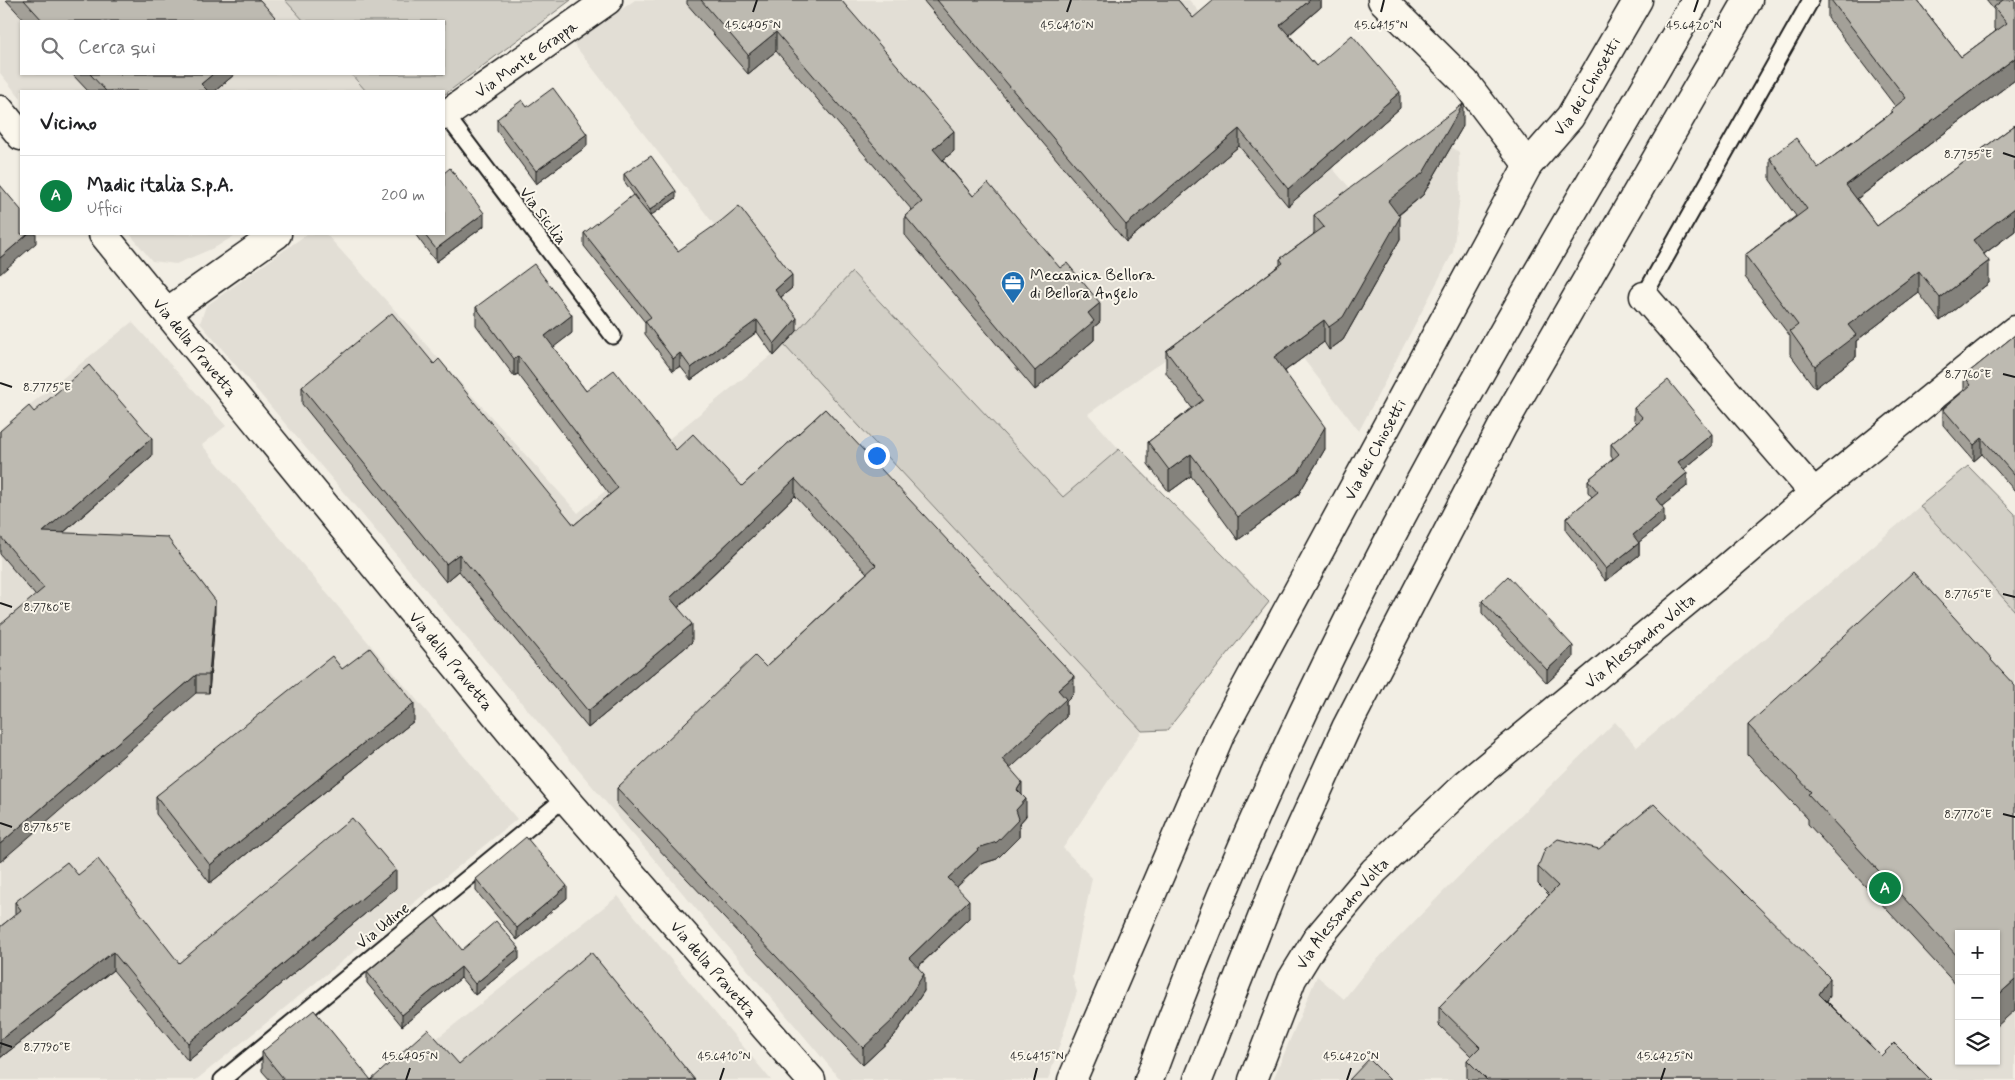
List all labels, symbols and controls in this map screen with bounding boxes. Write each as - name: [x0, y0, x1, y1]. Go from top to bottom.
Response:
- street label: Via Monte Grappa: [471, 16, 582, 103]
- text: 45.6405°N: [725, 18, 781, 34]
- text: 45.6410°N: [1040, 18, 1094, 34]
- text: 45.6415°N: [1354, 18, 1408, 34]
- text: 45.6420°N: [1666, 18, 1722, 34]
- search box: [20, 20, 445, 75]
- icon: search: [38, 34, 66, 62]
- street label: Via dei Chiosetti: [1549, 34, 1626, 141]
- text: Cerca qui: [78, 35, 156, 60]
- text: Vicino: [40, 109, 97, 137]
- text: 8.7755°E: [1944, 147, 1992, 163]
- text: Madic italia S.p.A.: [87, 173, 233, 198]
- street label: Via Sicilia: [514, 183, 571, 249]
- text: A: [51, 185, 61, 206]
- text: 200 m: [381, 185, 425, 206]
- text: Uffici: [87, 198, 122, 219]
- place label: Meccanica Bellora di Bellora Angelo: [1030, 265, 1155, 305]
- office icon: Meccanica Bellora di Bellora Angelo: [1000, 270, 1026, 304]
- street label: Via della Pravetta: [147, 294, 241, 402]
- text: 8.7760°E: [1945, 367, 1991, 383]
- text: 8.7775°E: [23, 380, 71, 396]
- street label: Via dei Chiosetti: [1340, 396, 1412, 504]
- your location: [864, 443, 890, 469]
- text: 8.7765°E: [1945, 587, 1991, 603]
- street label: Via Alessandro Volta: [1580, 589, 1701, 694]
- text: 8.7780°E: [23, 600, 71, 616]
- street label: Via della Pravetta: [404, 608, 497, 716]
- text: 8.7770°E: [1944, 807, 1992, 823]
- text: 8.7785°E: [23, 820, 71, 836]
- street label: Via Alessandro Volta: [1291, 853, 1394, 974]
- pin: A: [1869, 869, 1901, 907]
- street label: Via Udine: [352, 898, 414, 954]
- street label: Via della Pravetta: [665, 917, 761, 1023]
- map controls: [1955, 930, 2000, 1065]
- button: +: [1955, 930, 2000, 975]
- button: −: [1955, 975, 2000, 1020]
- button: layers: [1955, 1020, 2000, 1065]
- text: 8.7790°E: [24, 1040, 71, 1056]
- text: 45.6405°N: [382, 1049, 438, 1065]
- text: 45.6410°N: [697, 1049, 751, 1065]
- text: 45.6415°N: [1010, 1049, 1064, 1065]
- text: 45.6420°N: [1323, 1049, 1379, 1065]
- text: 45.6425°N: [1637, 1049, 1693, 1065]

